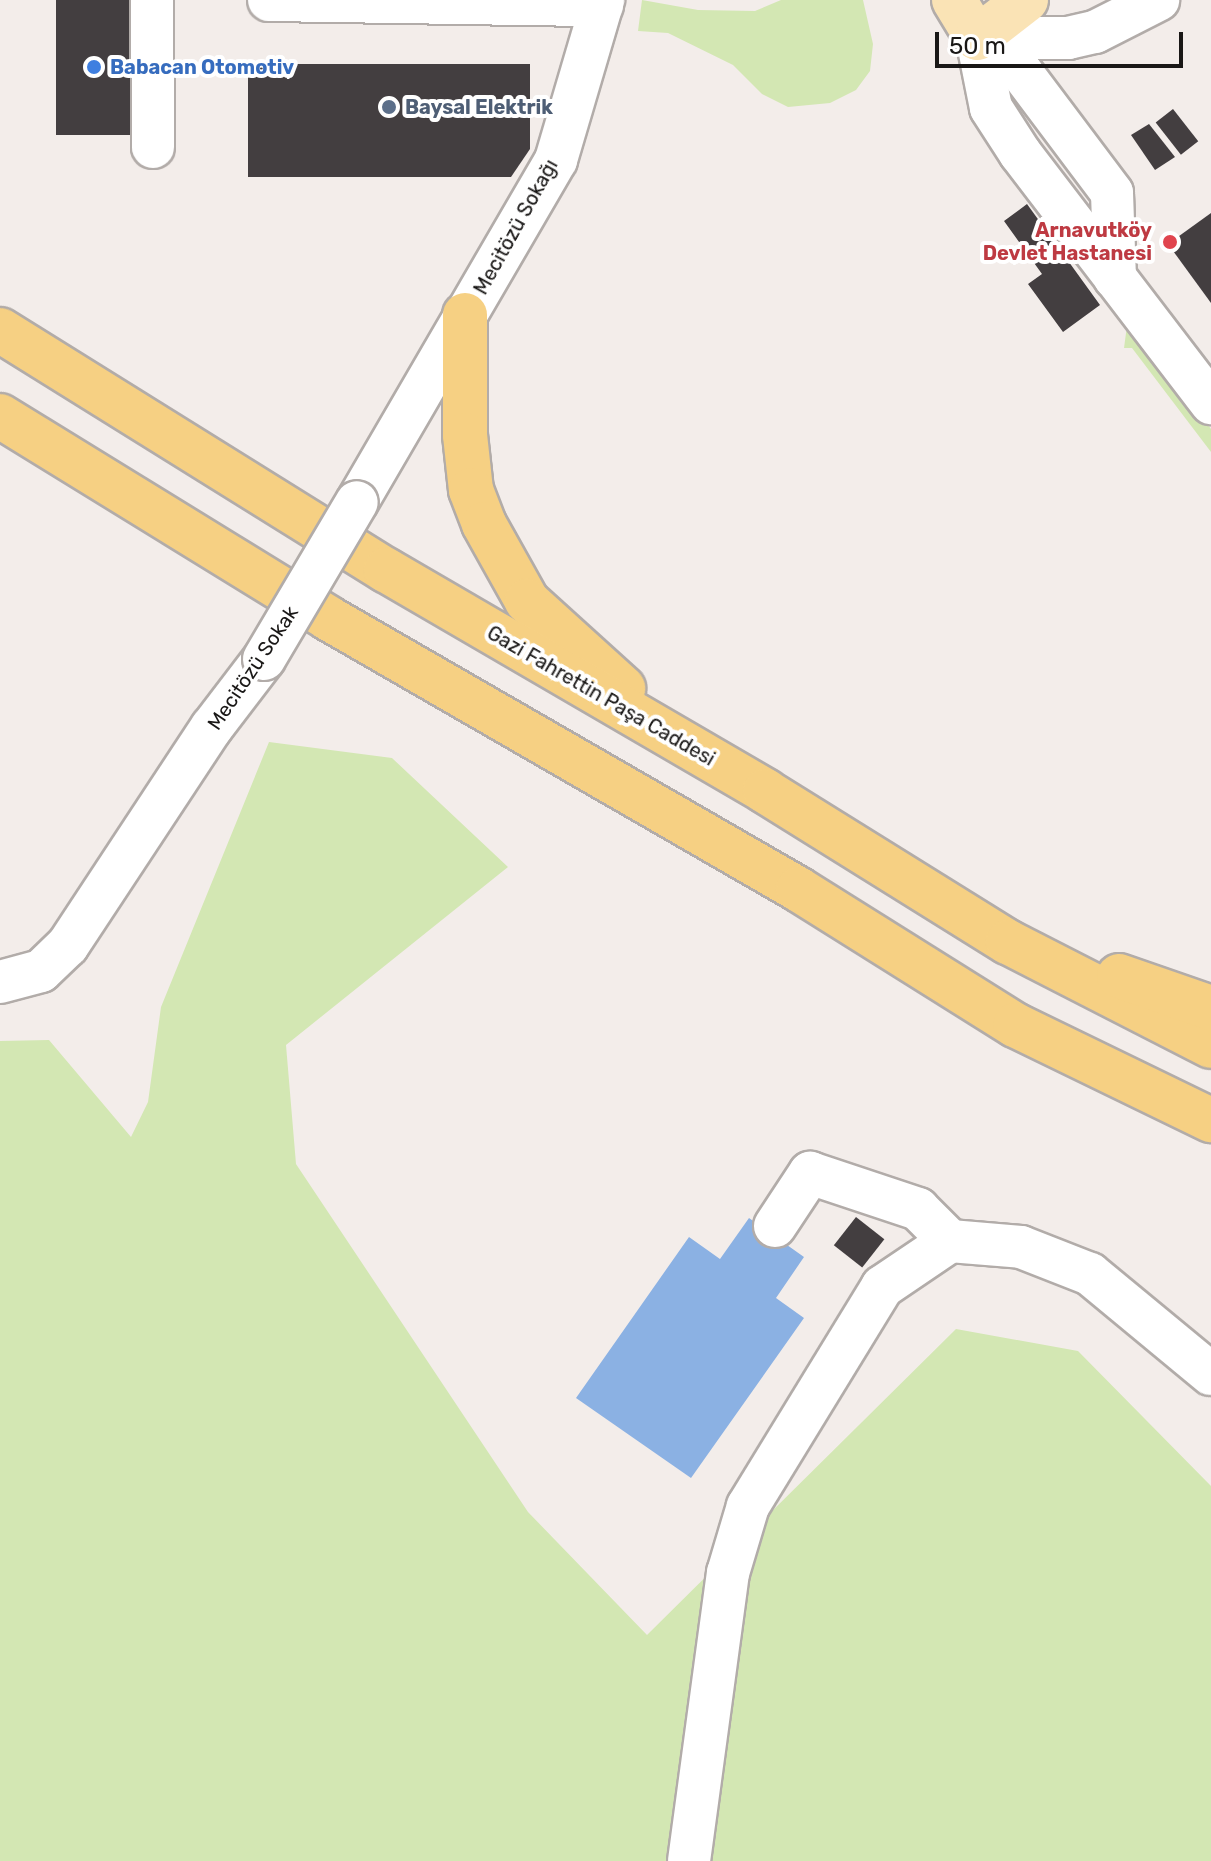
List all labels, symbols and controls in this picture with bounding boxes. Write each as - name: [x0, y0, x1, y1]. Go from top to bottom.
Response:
- scale bar: [939, 16, 1187, 66]
- text: 50 m: [949, 32, 1006, 60]
- place label: Babacan Otomotiv: [110, 55, 294, 79]
- marker: Babacan Otomotiv: [85, 58, 103, 76]
- place label: Baysal Elektrik: [405, 95, 553, 119]
- marker: Baysal Elektrik: [380, 98, 398, 116]
- street label: Mecitözü Sokağı: [469, 155, 563, 299]
- place label: Arnavutköy Devlet Hastanesi: [983, 218, 1152, 265]
- marker: Arnavutköy Devlet Hastanesi: [1159, 231, 1181, 253]
- street label: Mecitözü Sokak: [203, 601, 303, 735]
- street label: Gazi Fahrettin Paşa Caddesi: [483, 621, 719, 771]

